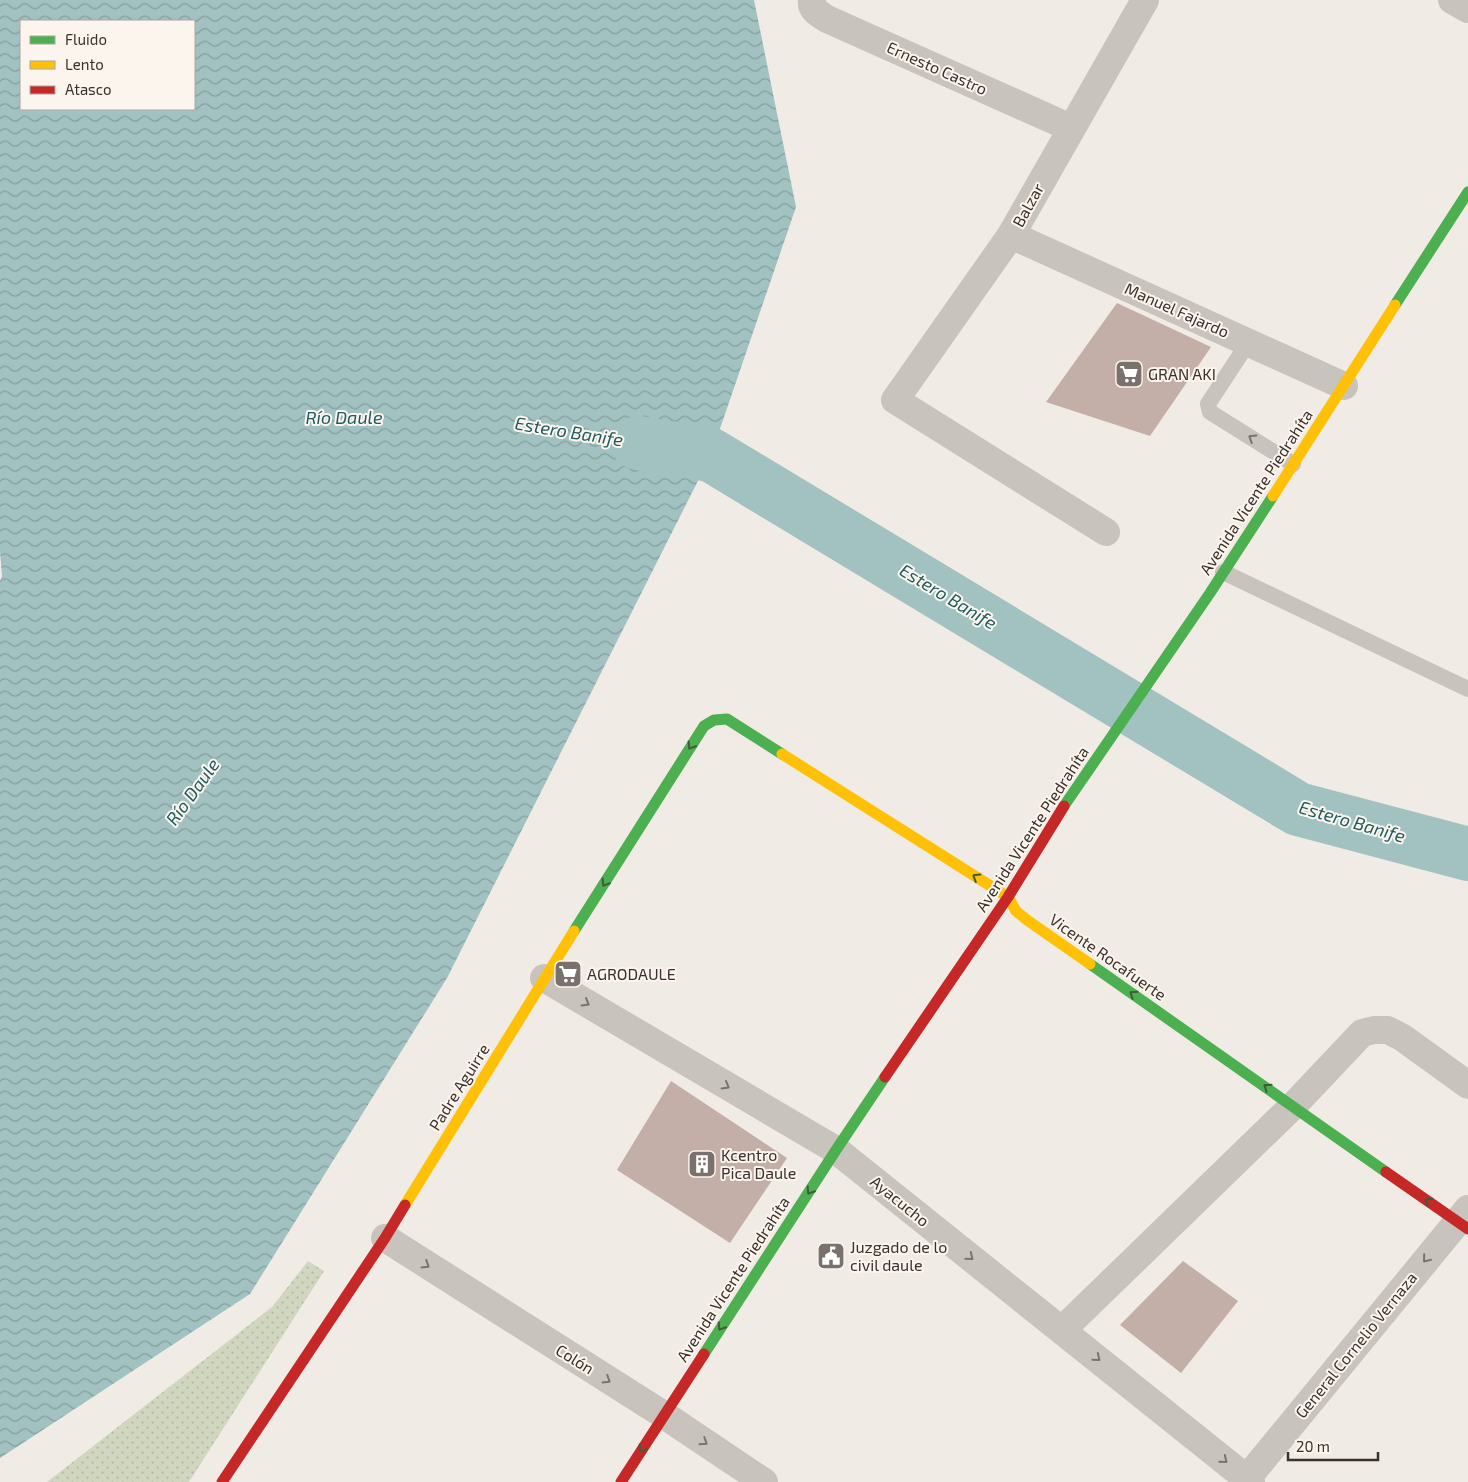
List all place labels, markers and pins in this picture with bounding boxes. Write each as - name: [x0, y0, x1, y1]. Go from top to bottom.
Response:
- supermarket icon: GRAN AKI: [1114, 359, 1144, 389]
- place label: GRAN AKI: [1148, 364, 1216, 383]
- supermarket icon: AGRODAULE: [553, 959, 583, 989]
- place label: AGRODAULE: [587, 964, 676, 983]
- place label: Kcentro Pica Daule: [721, 1145, 796, 1182]
- building icon: Kcentro Pica Daule: [687, 1149, 717, 1179]
- place label: Juzgado de lo civil daule: [850, 1237, 947, 1274]
- public building icon: Juzgado de lo civil daule: [816, 1241, 846, 1271]

